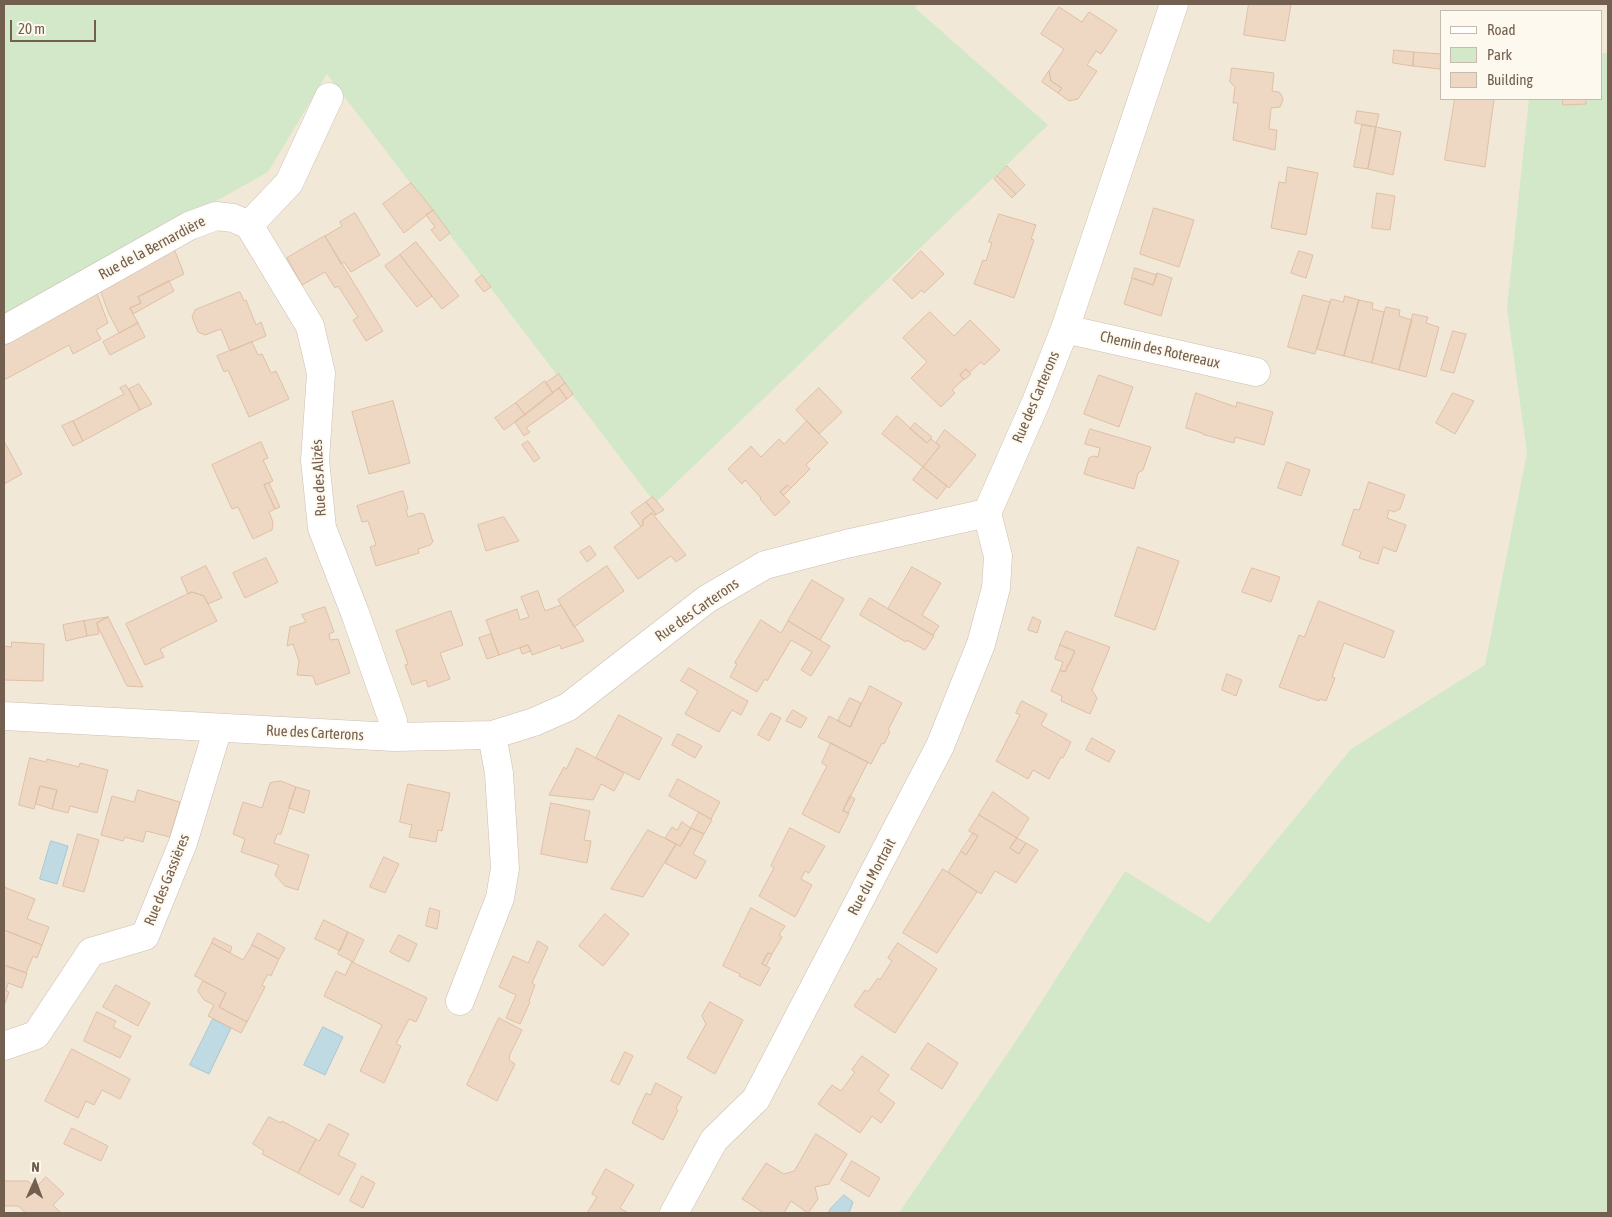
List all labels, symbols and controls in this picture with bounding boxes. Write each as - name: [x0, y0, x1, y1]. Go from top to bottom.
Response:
- scale bar: [12, 10, 99, 42]
- legend: [1440, 10, 1602, 100]
- text: 20 m: [18, 20, 45, 37]
- text: Road: [1487, 21, 1516, 38]
- text: Park: [1487, 46, 1512, 63]
- text: Building: [1487, 71, 1533, 88]
- street label: Rue de la Bernardière: [96, 212, 208, 284]
- street label: Chemin des Rotereaux: [1098, 327, 1222, 373]
- street label: Rue des Carterons: [1009, 348, 1063, 446]
- street label: Rue des Alizés: [308, 439, 330, 517]
- street label: Rue des Carterons: [652, 575, 742, 645]
- street label: Rue des Carterons: [266, 721, 364, 745]
- street label: Rue des Gassières: [140, 832, 194, 928]
- street label: Rue du Mortrait: [844, 835, 900, 919]
- north arrow: [10, 1157, 60, 1207]
- text: N: [31, 1159, 40, 1175]

